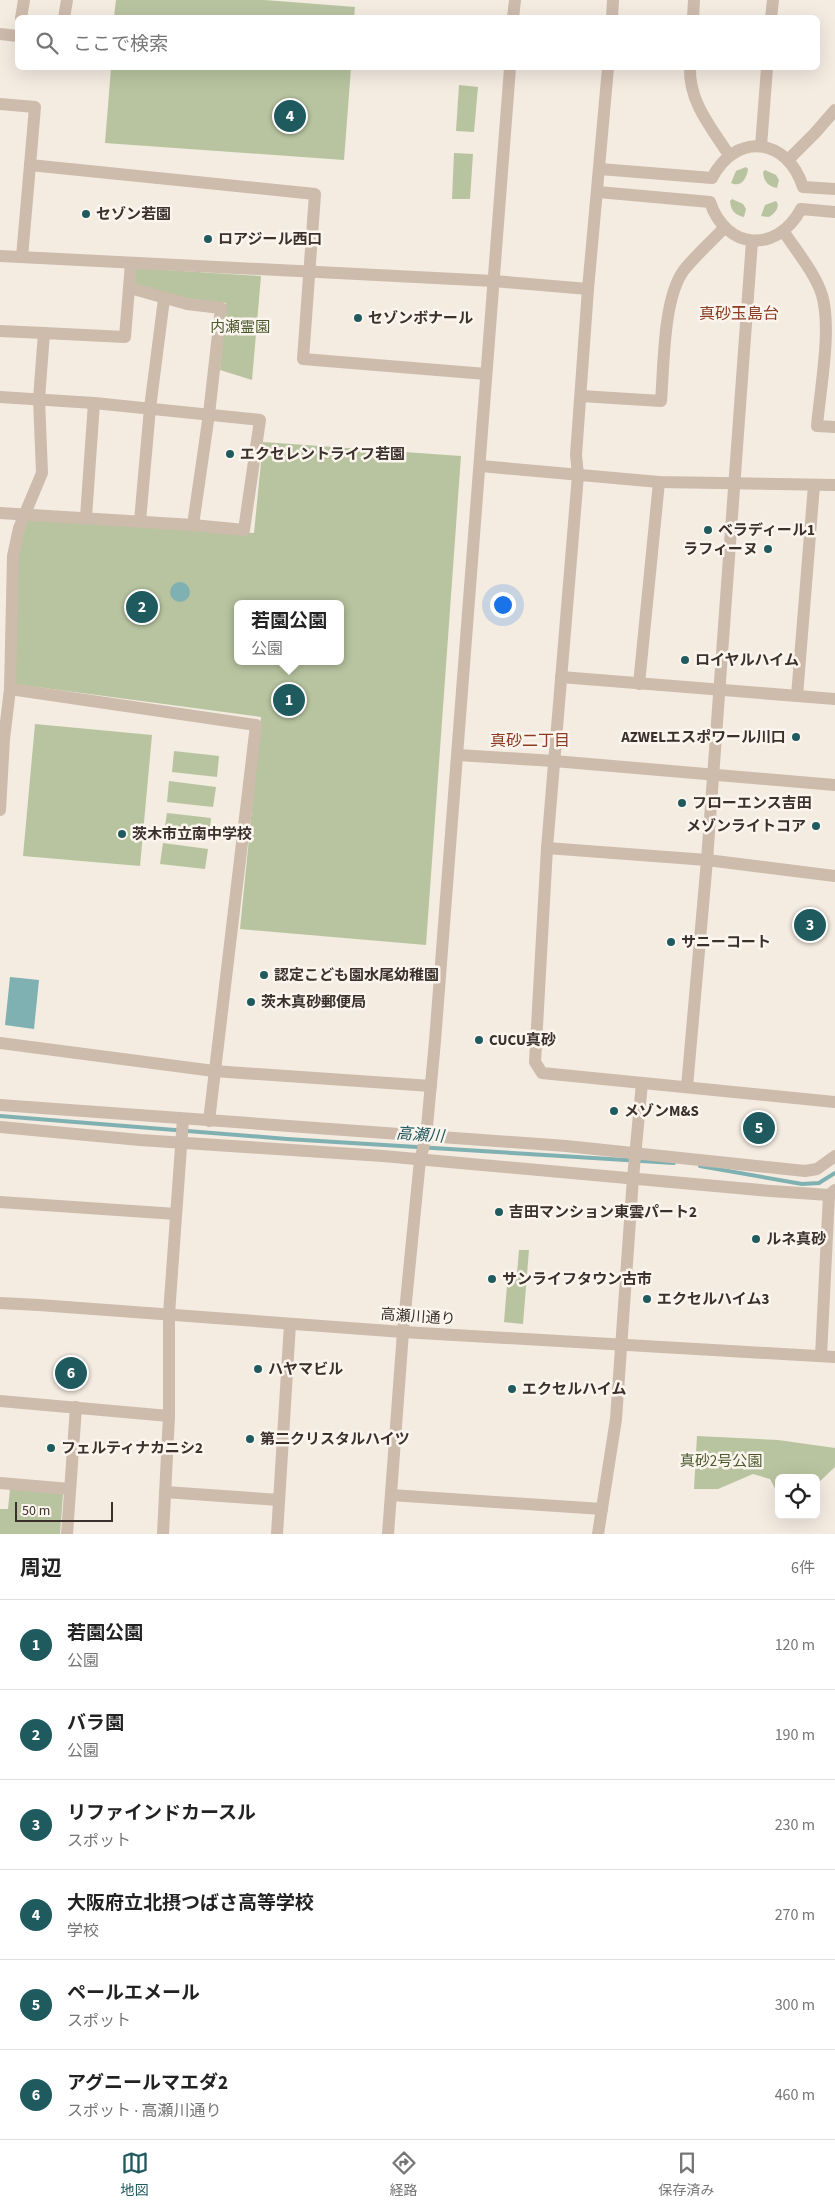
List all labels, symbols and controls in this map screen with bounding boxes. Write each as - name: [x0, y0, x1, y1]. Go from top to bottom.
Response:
- search box: [15, 15, 820, 70]
- icon: search: [33, 29, 61, 57]
- text: ここで検索: [73, 31, 168, 58]
- pin: 4: [274, 97, 306, 135]
- place label: セゾン若園: [96, 204, 171, 225]
- marker: セゾン若園: [80, 208, 92, 220]
- place label: ロアジール西口: [218, 229, 322, 250]
- marker: ロアジール西口: [202, 233, 214, 245]
- district label: 真砂玉島台: [699, 303, 779, 325]
- place label: セゾンボナール: [368, 308, 473, 329]
- marker: セゾンボナール: [352, 312, 364, 324]
- park label: 内瀬霊園: [210, 317, 270, 338]
- place label: エクセレントライフ若園: [240, 444, 405, 465]
- marker: エクセレントライフ若園: [224, 448, 236, 460]
- place label: ベラディール1: [718, 520, 815, 541]
- marker: ベラディール1: [702, 524, 714, 536]
- place label: ラフィーヌ: [683, 539, 758, 560]
- marker: ラフィーヌ: [762, 543, 774, 555]
- pin: 2: [126, 588, 158, 626]
- your location: [490, 592, 516, 618]
- popup: [234, 600, 344, 665]
- text: 若園公園: [251, 608, 327, 635]
- text: 公園: [251, 638, 283, 660]
- place label: ロイヤルハイム: [695, 650, 799, 671]
- marker: ロイヤルハイム: [679, 654, 691, 666]
- pin: 1: [273, 681, 305, 719]
- place label: AZWELエスポワール川口: [620, 727, 786, 748]
- district label: 真砂二丁目: [490, 730, 570, 752]
- marker: AZWELエスポワール川口: [790, 731, 802, 743]
- place label: フローエンス吉田: [692, 793, 812, 814]
- marker: フローエンス吉田: [676, 797, 688, 809]
- place label: メゾンライトコア: [686, 816, 806, 837]
- marker: メゾンライトコア: [810, 820, 822, 832]
- place label: 茨木市立南中学校: [132, 824, 252, 845]
- marker: 茨木市立南中学校: [116, 828, 128, 840]
- pin: 3: [794, 906, 826, 944]
- place label: サニーコート: [681, 932, 771, 953]
- marker: サニーコート: [665, 936, 677, 948]
- place label: 認定こども園水尾幼稚園: [274, 965, 439, 986]
- marker: 認定こども園水尾幼稚園: [258, 969, 270, 981]
- place label: 茨木真砂郵便局: [261, 992, 366, 1013]
- marker: 茨木真砂郵便局: [245, 996, 257, 1008]
- place label: CUCU真砂: [489, 1030, 556, 1051]
- marker: CUCU真砂: [473, 1034, 485, 1046]
- place label: メゾンM&S: [624, 1101, 699, 1122]
- marker: メゾンM&S: [608, 1105, 620, 1117]
- pin: 5: [743, 1109, 775, 1147]
- water label: 高瀬川: [395, 1122, 447, 1148]
- place label: 吉田マンション東雲パート2: [509, 1202, 697, 1223]
- marker: 吉田マンション東雲パート2: [493, 1206, 505, 1218]
- place label: ルネ真砂: [766, 1229, 826, 1250]
- marker: ルネ真砂: [750, 1233, 762, 1245]
- place label: サンライフタウン古市: [502, 1269, 652, 1290]
- marker: サンライフタウン古市: [486, 1273, 498, 1285]
- place label: エクセルハイム3: [657, 1289, 769, 1310]
- marker: エクセルハイム3: [641, 1293, 653, 1305]
- street label: 高瀬川通り: [380, 1304, 456, 1330]
- pin: 6: [55, 1354, 87, 1392]
- place label: ハヤマビル: [268, 1359, 343, 1380]
- marker: ハヤマビル: [252, 1363, 264, 1375]
- place label: エクセルハイム: [522, 1379, 626, 1400]
- marker: エクセルハイム: [506, 1383, 518, 1395]
- place label: 第二クリスタルハイツ: [260, 1429, 410, 1450]
- marker: 第二クリスタルハイツ: [244, 1433, 256, 1445]
- place label: フェルティナカニシ2: [61, 1438, 203, 1459]
- marker: フェルティナカニシ2: [45, 1442, 57, 1454]
- park label: 真砂2号公園: [680, 1451, 762, 1472]
- map controls: [775, 1474, 820, 1519]
- button: locate: [775, 1474, 820, 1519]
- scale bar: [15, 1499, 112, 1522]
- text: 50 m: [22, 1501, 50, 1521]
- text: 周辺: [20, 1553, 62, 1583]
- text: 6件: [791, 1557, 815, 1579]
- text: 若園公園: [67, 1620, 143, 1647]
- text: 1: [32, 1634, 40, 1656]
- text: 120 m: [775, 1634, 815, 1656]
- text: 公園: [67, 1650, 99, 1672]
- text: バラ園: [67, 1710, 124, 1737]
- text: 2: [32, 1724, 40, 1746]
- text: 190 m: [775, 1724, 815, 1746]
- text: 公園: [67, 1740, 99, 1762]
- text: リファインドカースル: [67, 1800, 256, 1827]
- text: 3: [32, 1814, 40, 1836]
- text: 230 m: [775, 1814, 815, 1836]
- text: スポット: [67, 1830, 131, 1852]
- text: 大阪府立北摂つばさ高等学校: [67, 1890, 314, 1917]
- text: 4: [32, 1904, 40, 1926]
- text: 270 m: [775, 1904, 815, 1926]
- text: 学校: [67, 1920, 99, 1942]
- text: ペールエメール: [67, 1980, 200, 2007]
- text: 5: [32, 1994, 40, 2016]
- text: 300 m: [775, 1994, 815, 2016]
- text: スポット: [67, 2010, 131, 2032]
- text: アグニールマエダ2: [67, 2070, 228, 2097]
- text: 6: [32, 2084, 40, 2106]
- text: 460 m: [775, 2084, 815, 2106]
- text: スポット · 高瀬川通り: [67, 2100, 221, 2122]
- tab: 地図: [121, 2149, 149, 2201]
- tab: 経路: [390, 2149, 418, 2201]
- tab: 保存済み: [659, 2149, 715, 2201]

